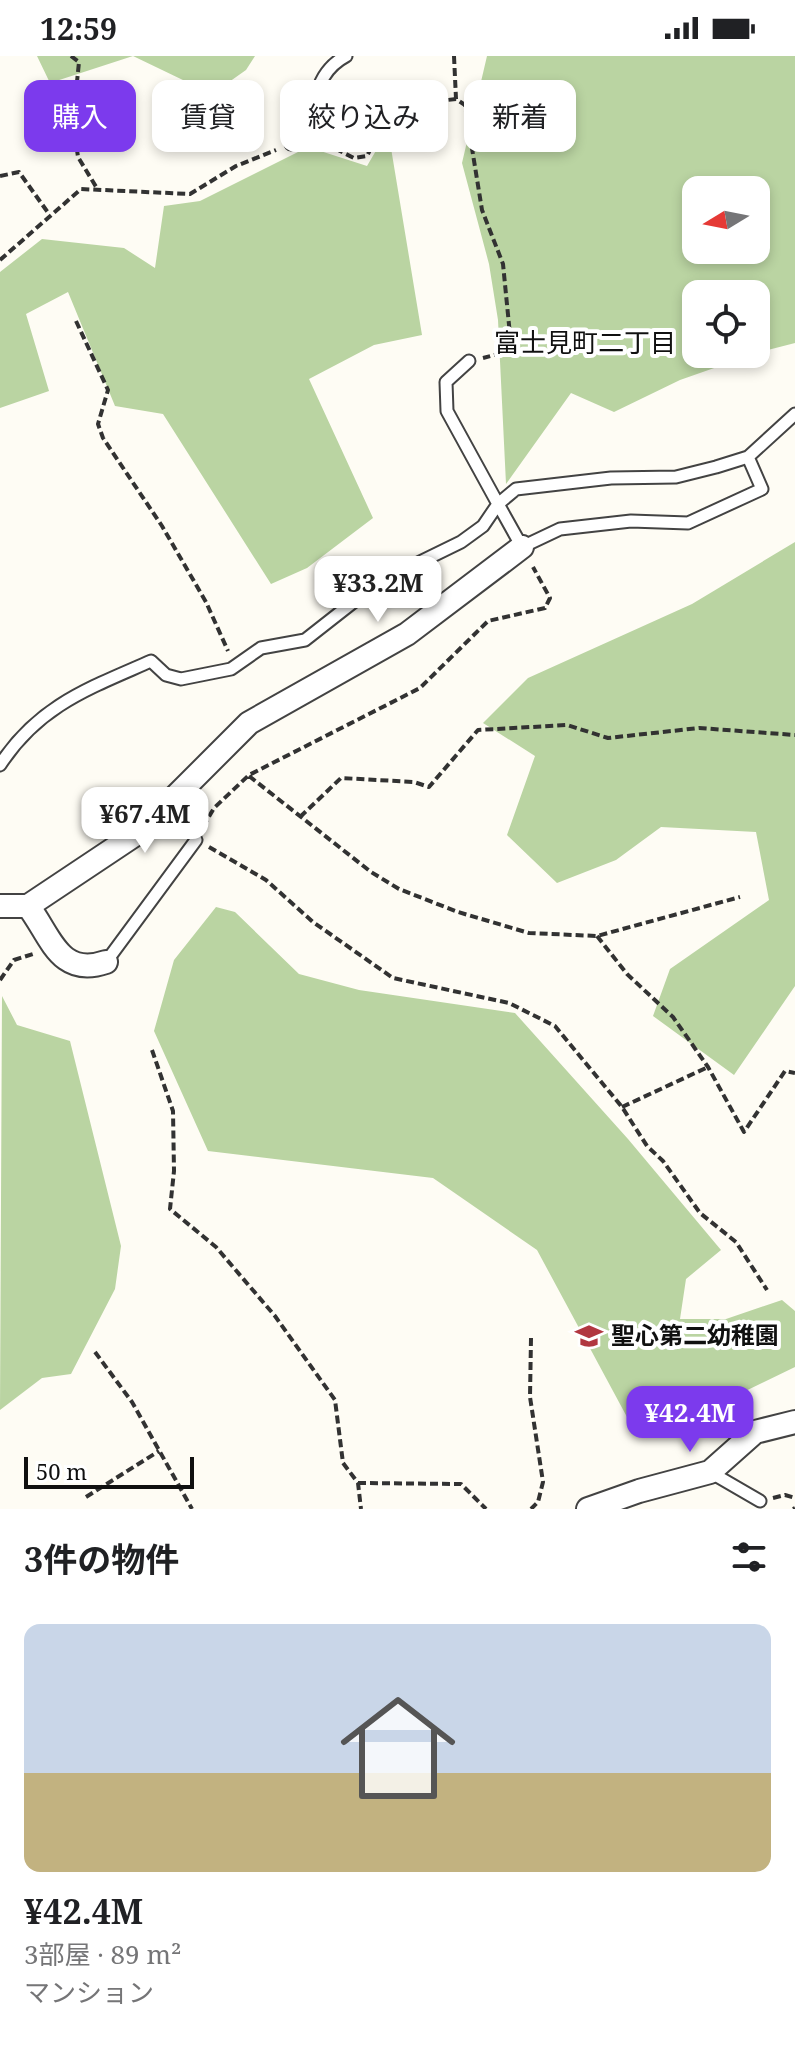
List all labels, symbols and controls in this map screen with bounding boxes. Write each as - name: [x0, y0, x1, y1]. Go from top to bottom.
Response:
- text: 12:59: [40, 8, 117, 49]
- chip: 購入: [24, 80, 136, 152]
- chip: 賃貸: [152, 80, 264, 152]
- chip: 絞り込み: [280, 80, 448, 152]
- chip: 新着: [464, 80, 576, 152]
- north arrow: [682, 176, 770, 264]
- map controls: [682, 176, 770, 368]
- button: locate: [682, 280, 770, 368]
- district label: 富士見町二丁目: [494, 324, 676, 360]
- pin: ¥33.2M: [313, 556, 443, 624]
- text: ¥33.2M: [332, 564, 424, 600]
- pin: ¥67.4M: [80, 787, 210, 855]
- text: ¥67.4M: [99, 795, 191, 831]
- place label: 聖心第二幼稚園: [611, 1318, 779, 1351]
- school or university icon: 聖心第二幼稚園: [574, 1321, 604, 1351]
- pin: ¥42.4M: [625, 1386, 755, 1454]
- text: ¥42.4M: [644, 1394, 736, 1430]
- scale bar: [24, 1453, 194, 1489]
- text: 50 m: [36, 1456, 87, 1486]
- icon: filters: [727, 1535, 771, 1579]
- text: 3件の物件: [24, 1536, 179, 1582]
- icon: home: [326, 1676, 470, 1820]
- text: ¥42.4M: [24, 1888, 143, 1934]
- text: 3部屋 · 89 m²: [24, 1936, 181, 1972]
- text: マンション: [24, 1974, 154, 2010]

